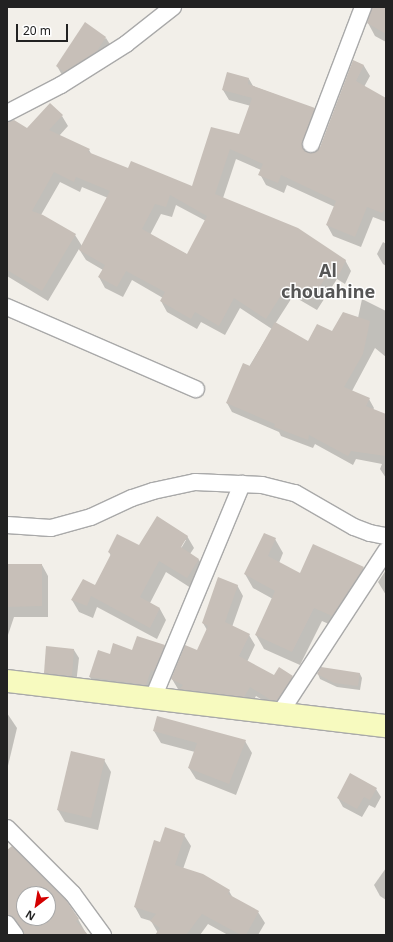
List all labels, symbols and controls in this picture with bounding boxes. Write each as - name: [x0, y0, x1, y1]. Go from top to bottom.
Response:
- scale bar: [18, 16, 70, 42]
- text: 20 m: [23, 22, 51, 39]
- district label: Al chouahine: [281, 260, 375, 302]
- north arrow: [16, 886, 56, 926]
- text: N: [22, 907, 38, 925]

